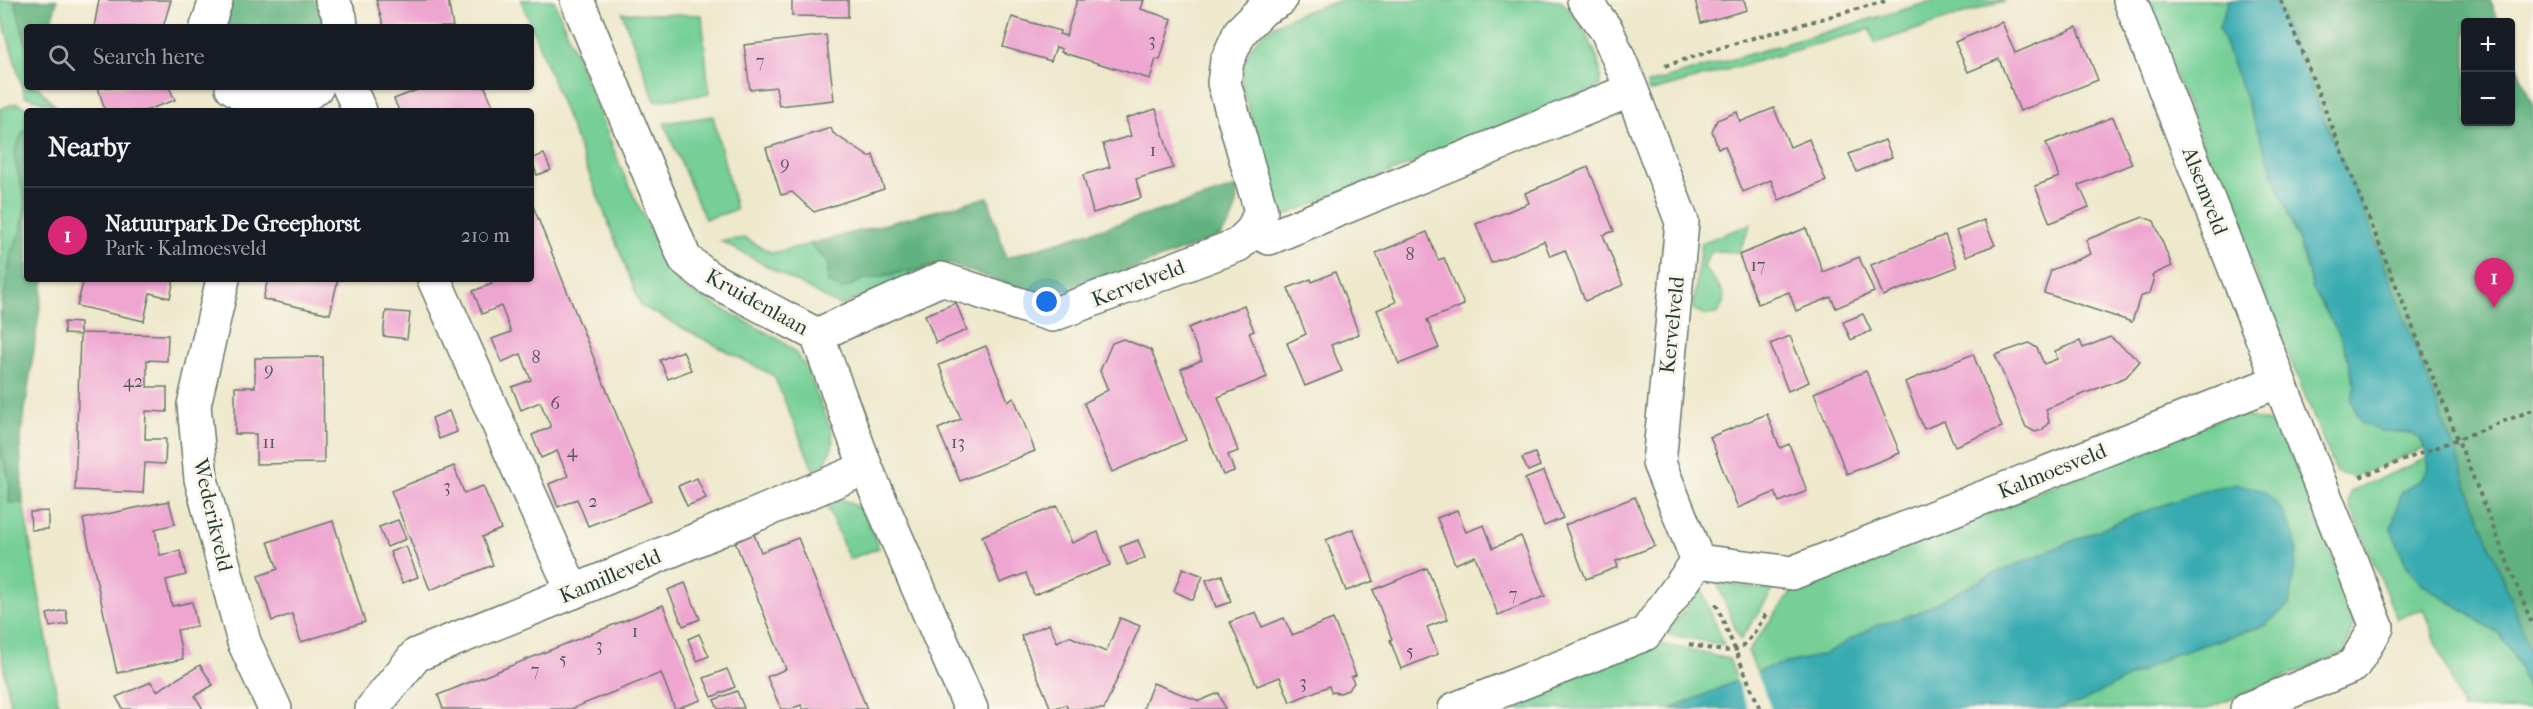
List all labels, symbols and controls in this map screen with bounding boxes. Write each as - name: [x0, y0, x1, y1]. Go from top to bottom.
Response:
- map controls: [2461, 18, 2515, 126]
- button: +: [2461, 18, 2515, 72]
- search box: [24, 24, 534, 90]
- house number: 3: [1148, 30, 1156, 51]
- icon: search: [45, 41, 78, 74]
- text: Search here: [93, 44, 205, 70]
- house number: 7: [756, 51, 765, 72]
- button: −: [2461, 72, 2515, 126]
- text: Nearby: [48, 132, 130, 163]
- house number: 1: [1150, 140, 1156, 161]
- street label: Alsemveld: [2177, 143, 2233, 239]
- house number: 9: [780, 153, 790, 174]
- text: Natuurpark De Greephorst: [105, 211, 361, 237]
- text: 1: [64, 224, 71, 247]
- text: 210 m: [461, 224, 510, 247]
- text: Park · Kalmoesveld: [105, 237, 267, 260]
- house number: 8: [1405, 244, 1415, 265]
- street label: Kervelveld: [1088, 254, 1188, 312]
- house number: 17: [1750, 255, 1766, 276]
- pin: 1: [2474, 258, 2514, 308]
- street label: Kruidenlaan: [701, 264, 813, 340]
- street label: Kervelveld: [1655, 275, 1689, 375]
- your location: [1032, 287, 1061, 316]
- house number: 8: [531, 347, 541, 368]
- house number: 9: [264, 359, 274, 380]
- house number: 42: [123, 371, 143, 392]
- house number: 6: [550, 393, 560, 414]
- house number: 11: [263, 432, 275, 453]
- house number: 13: [951, 432, 965, 453]
- street label: Kalmoesveld: [1994, 438, 2110, 504]
- house number: 4: [567, 441, 578, 462]
- street label: Wederikveld: [188, 455, 238, 574]
- house number: 3: [443, 476, 451, 497]
- house number: 2: [588, 491, 598, 512]
- street label: Kamilleveld: [556, 544, 665, 608]
- house number: 7: [1509, 584, 1518, 605]
- house number: 1: [632, 621, 638, 642]
- house number: 3: [595, 635, 603, 656]
- house number: 5: [1406, 641, 1414, 662]
- house number: 5: [559, 649, 567, 670]
- house number: 7: [531, 660, 540, 681]
- house number: 3: [1299, 672, 1307, 693]

